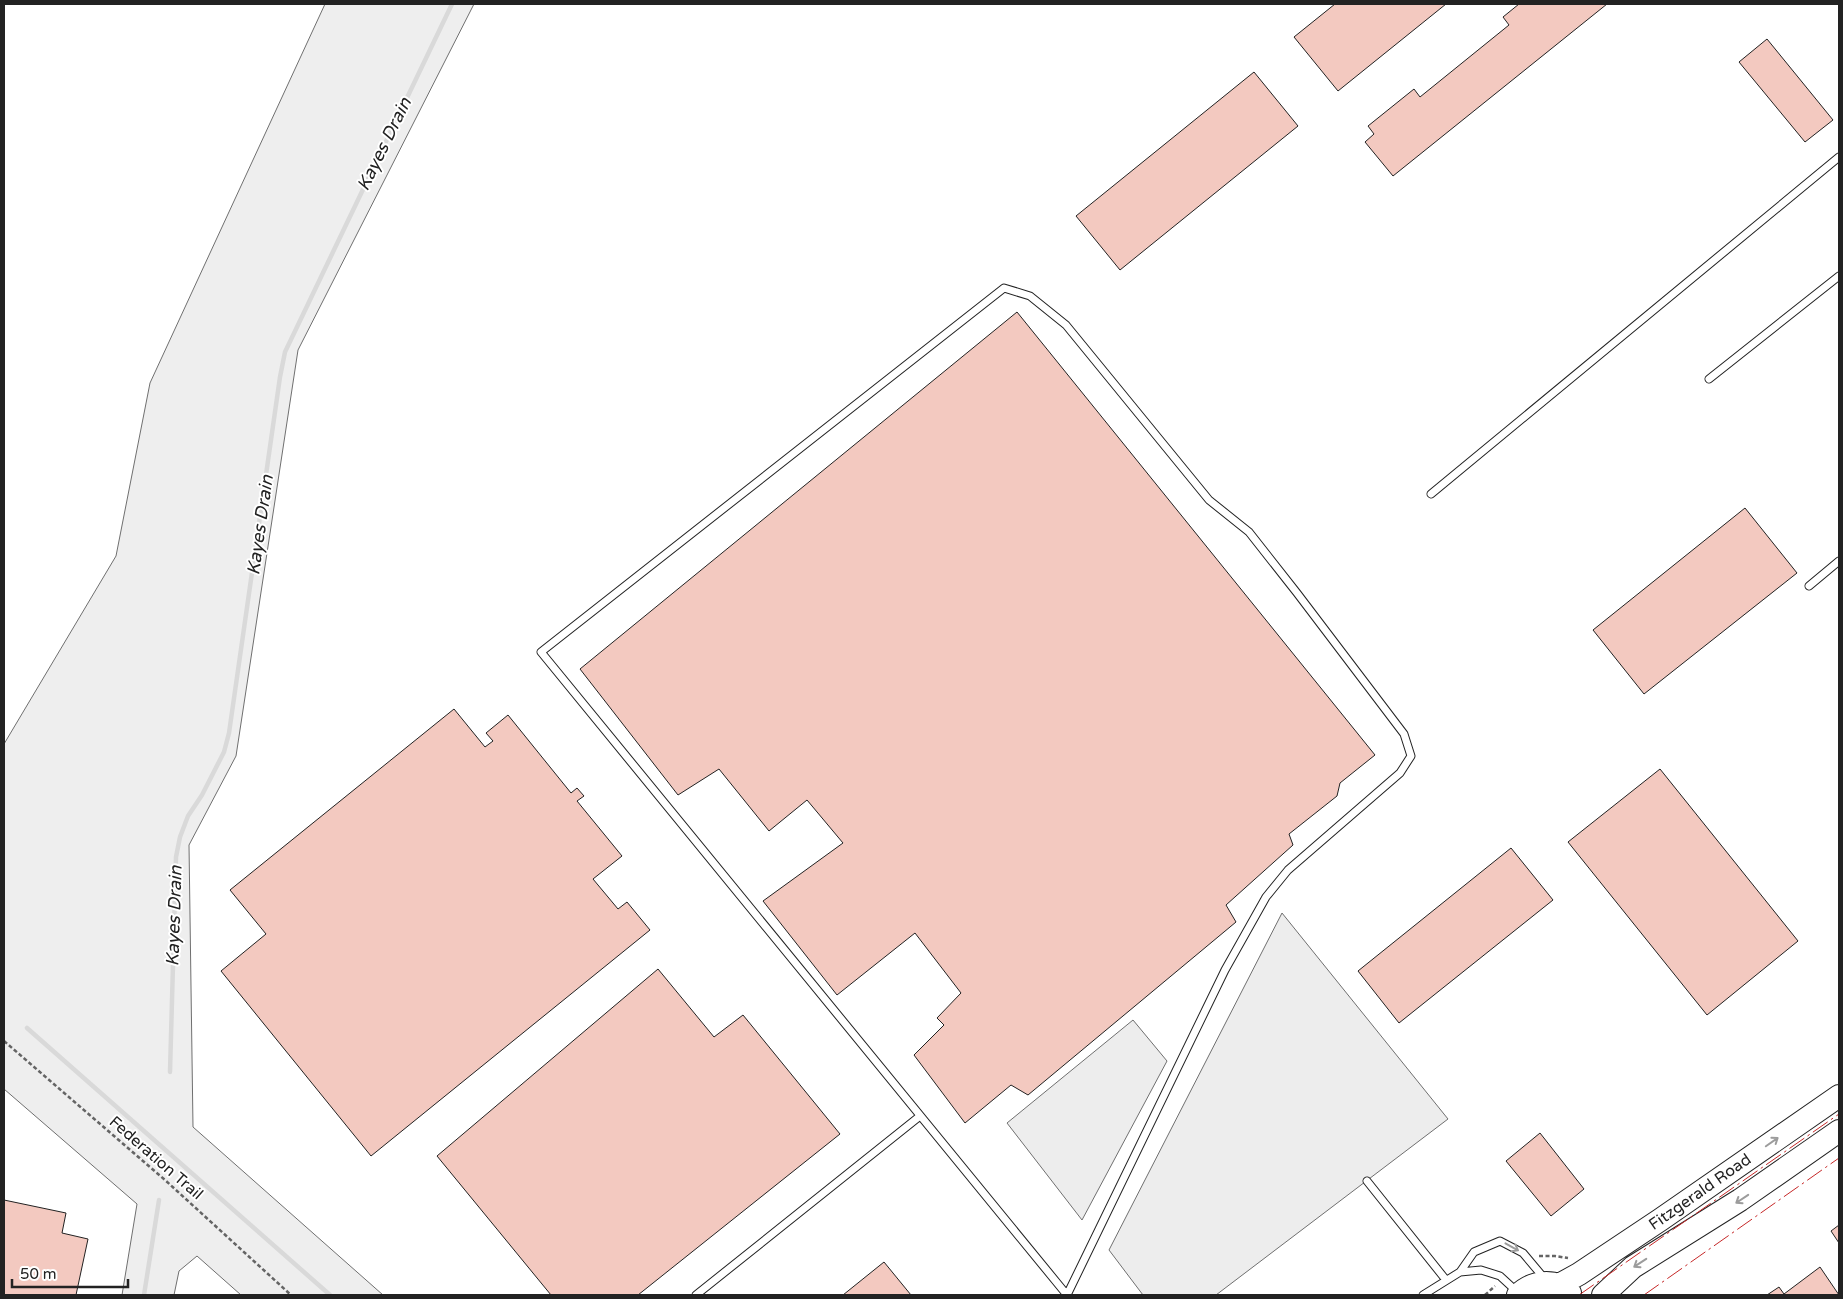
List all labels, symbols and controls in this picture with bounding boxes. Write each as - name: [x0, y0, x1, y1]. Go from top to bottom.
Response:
- water label: Kayes Drain: [352, 93, 416, 194]
- water label: Kayes Drain: [242, 472, 278, 576]
- water label: Kayes Drain: [161, 864, 187, 967]
- street label: Federation Trail: [105, 1112, 207, 1204]
- one-way arrow: [1765, 1137, 1779, 1147]
- street label: Fitzgerald Road: [1645, 1149, 1755, 1235]
- one-way arrow: [1735, 1194, 1749, 1204]
- one-way arrow: [1504, 1243, 1519, 1253]
- scale bar: [12, 1256, 129, 1288]
- one-way arrow: [1633, 1257, 1647, 1268]
- text: 50 m: [20, 1265, 57, 1283]

